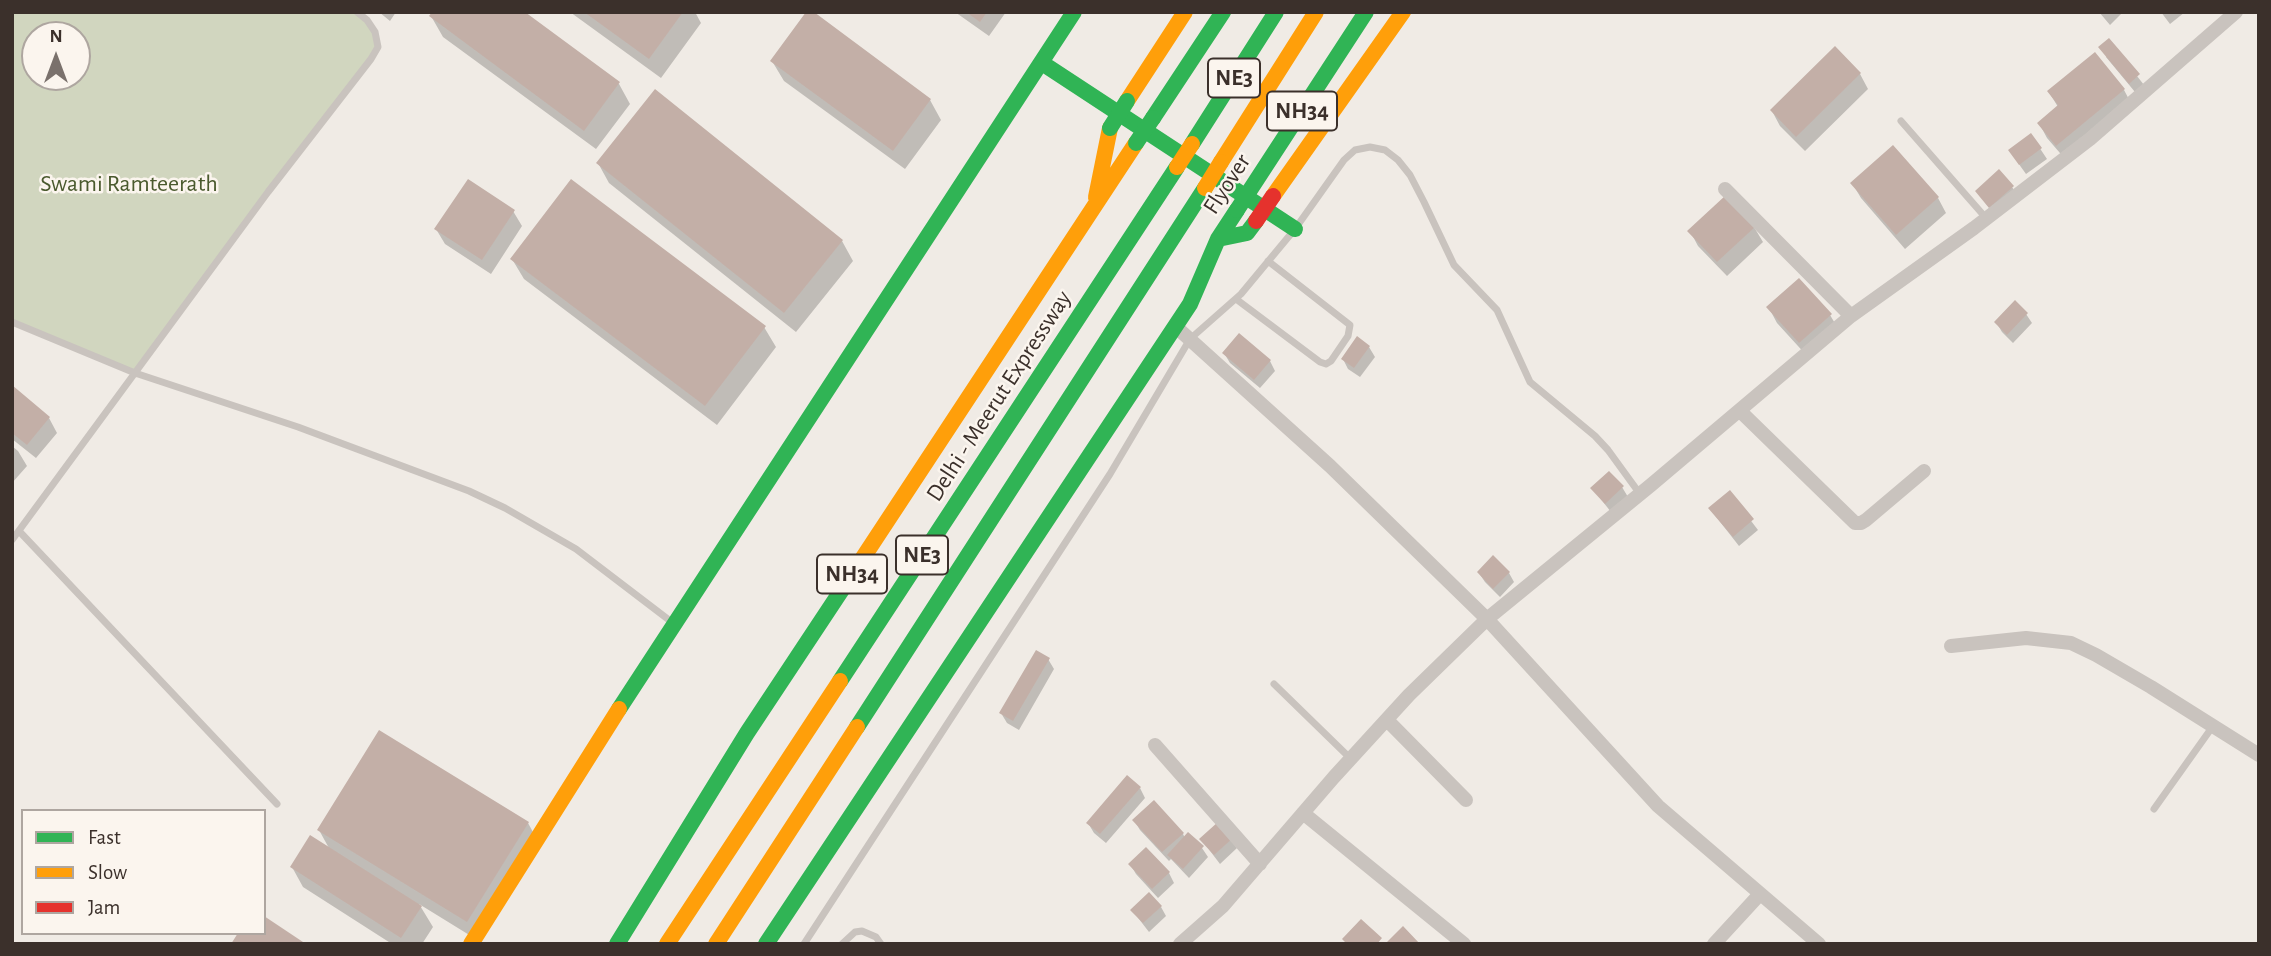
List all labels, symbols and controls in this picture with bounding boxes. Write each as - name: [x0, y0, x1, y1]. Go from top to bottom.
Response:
- north arrow: [21, 21, 91, 91]
- text: N: [49, 27, 63, 46]
- road number: NE3: [1208, 58, 1260, 97]
- road number: NH34: [1267, 92, 1337, 130]
- street label: Flyover: [1197, 148, 1257, 220]
- park label: Swami Ramteerath: [40, 170, 218, 198]
- street label: Delhi - Meerut Expressway: [920, 285, 1078, 507]
- road number: NE3: [896, 536, 948, 575]
- road number: NH34: [817, 554, 887, 594]
- legend: [21, 809, 266, 935]
- text: Fast: [88, 827, 121, 848]
- text: Slow: [88, 862, 127, 883]
- text: Jam: [88, 897, 120, 918]

